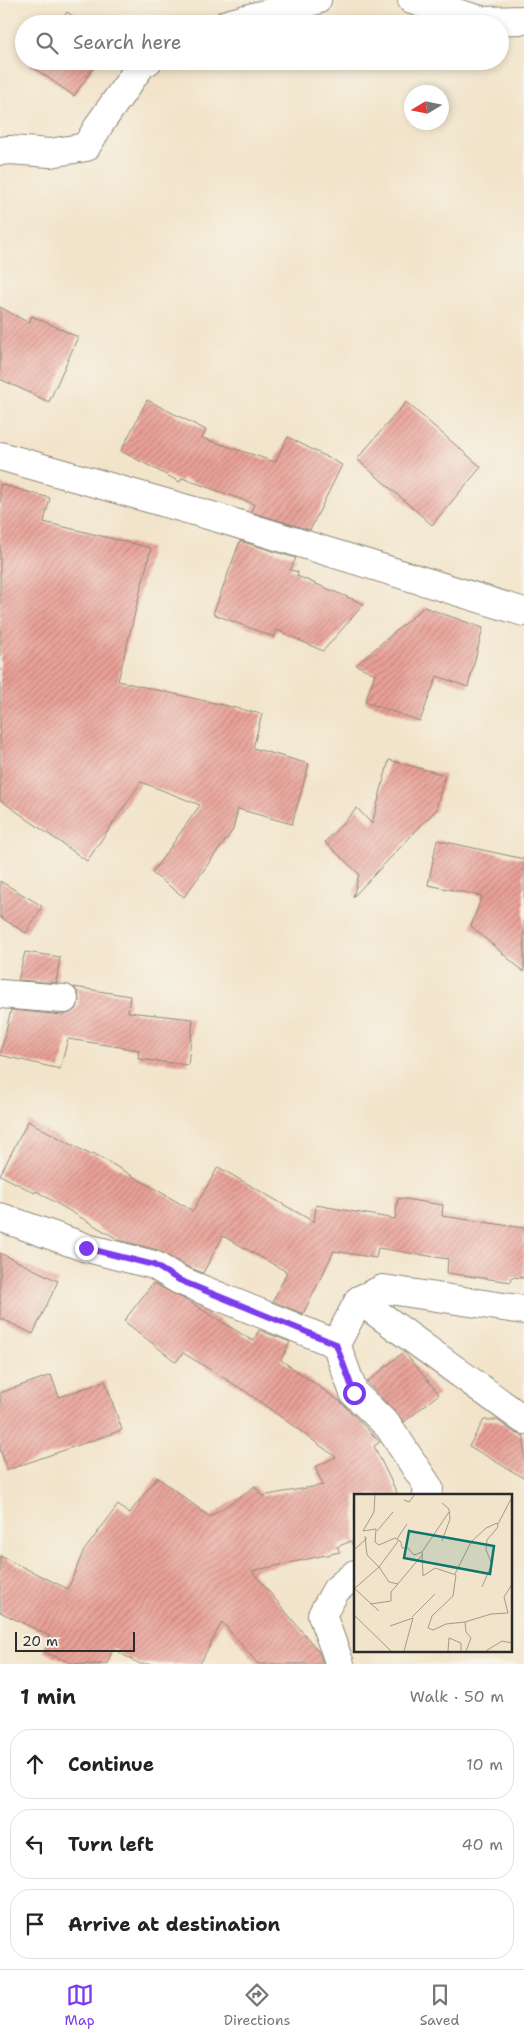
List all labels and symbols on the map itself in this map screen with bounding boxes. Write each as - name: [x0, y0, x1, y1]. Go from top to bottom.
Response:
- north arrow: [404, 85, 449, 130]
- route end: [75, 1237, 98, 1260]
- route start: [343, 1382, 366, 1405]
- inset map: [354, 1494, 512, 1652]
- scale bar: [15, 1629, 135, 1652]

